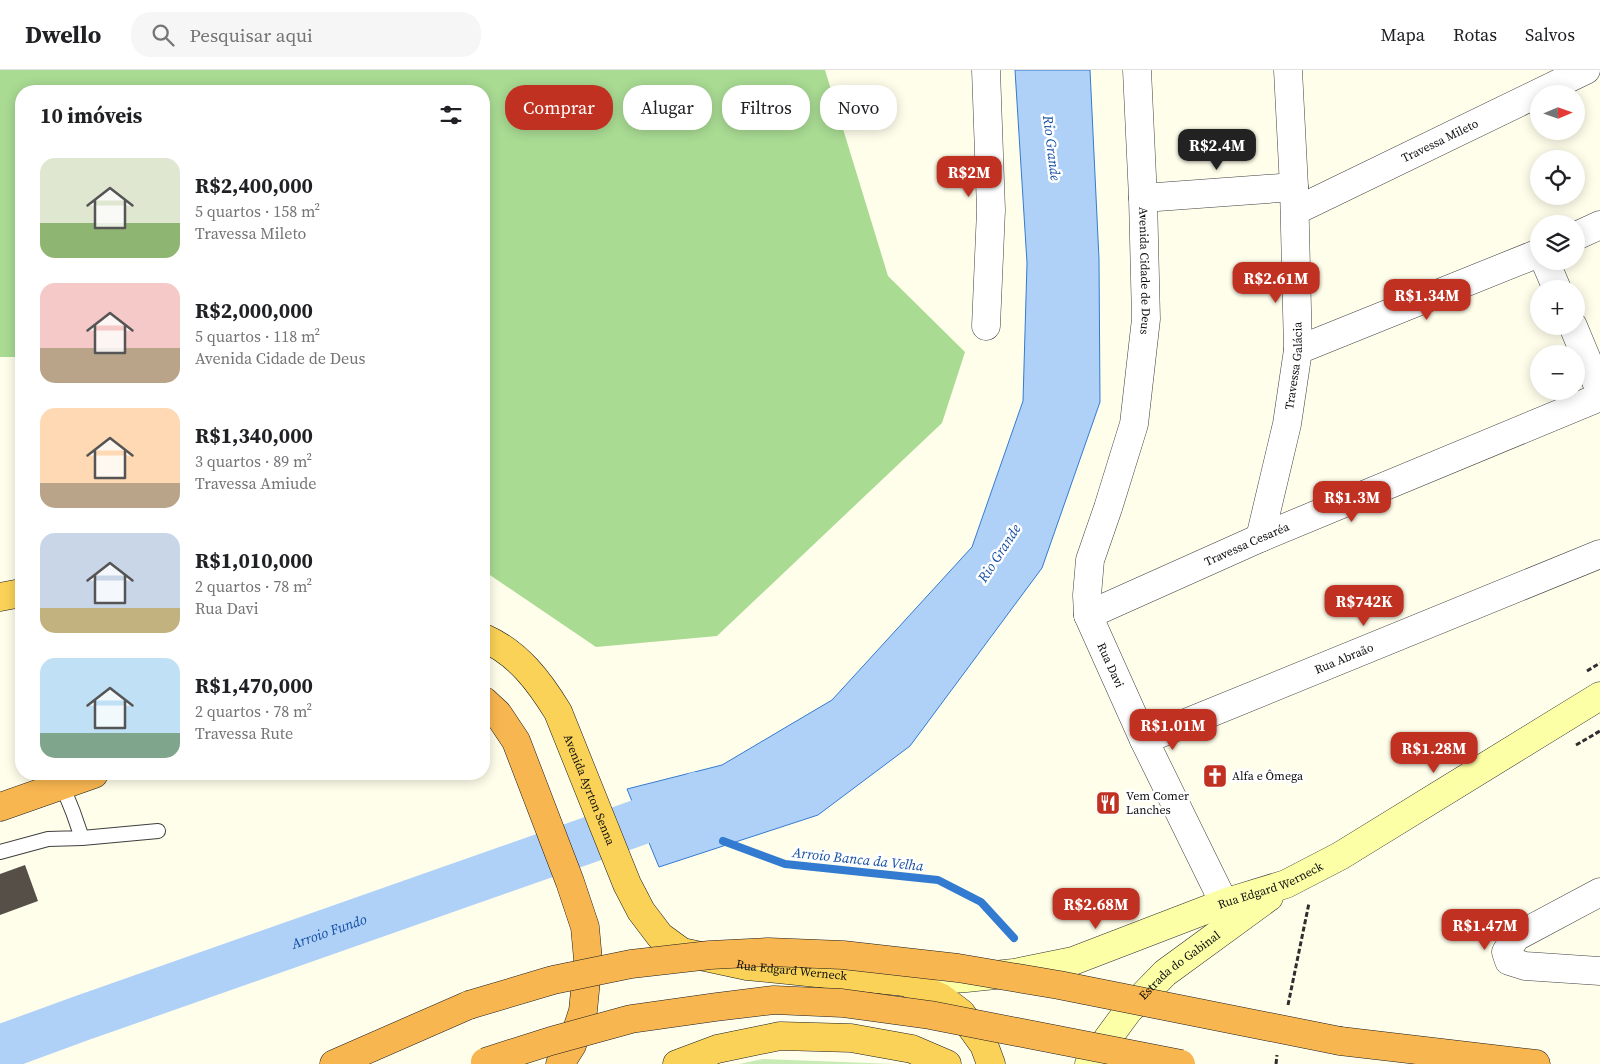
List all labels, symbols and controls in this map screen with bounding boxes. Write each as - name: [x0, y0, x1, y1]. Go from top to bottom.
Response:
- search box: [131, 12, 481, 57]
- text: Dwello: [25, 18, 101, 51]
- icon: search: [149, 21, 177, 49]
- text: Pesquisar aqui: [189, 22, 313, 48]
- text: Mapa: [1381, 22, 1425, 47]
- text: Rotas: [1453, 22, 1497, 47]
- text: Salvos: [1525, 22, 1575, 47]
- chip: Comprar: [505, 85, 613, 130]
- chip: Alugar: [623, 85, 712, 130]
- chip: Filtros: [722, 85, 810, 130]
- chip: Novo: [820, 85, 897, 130]
- north arrow: [1530, 85, 1585, 140]
- map controls: [1530, 85, 1585, 400]
- text: 10 imóveis: [40, 101, 142, 130]
- icon: filters: [437, 101, 465, 129]
- water label: Rio Grande: [1038, 113, 1066, 182]
- street label: Travessa Mileto: [1399, 115, 1481, 166]
- pin: R$2.4M: [1176, 128, 1258, 171]
- text: R$2.4M: [1189, 134, 1245, 156]
- button: locate: [1530, 150, 1585, 205]
- pin: R$2M: [939, 156, 999, 198]
- text: R$2M: [948, 161, 990, 183]
- text: R$2,400,000: [195, 171, 313, 200]
- icon: home: [80, 178, 140, 238]
- text: 5 quartos · 158 m²: [195, 200, 320, 222]
- street label: Avenida Cidade de Deus: [1135, 207, 1154, 336]
- button: layers: [1530, 215, 1585, 270]
- text: Travessa Mileto: [195, 222, 306, 244]
- pin: R$2.61M: [1230, 262, 1322, 304]
- text: R$2.61M: [1244, 267, 1308, 289]
- pin: R$1.34M: [1381, 278, 1473, 321]
- button: +: [1530, 280, 1585, 335]
- text: R$1.34M: [1395, 284, 1459, 306]
- text: R$2,000,000: [195, 296, 313, 325]
- icon: home: [80, 303, 140, 363]
- street label: Travessa Galácia: [1281, 321, 1306, 411]
- text: 5 quartos · 118 m²: [195, 325, 320, 347]
- button: −: [1530, 345, 1585, 400]
- text: Avenida Cidade de Deus: [195, 347, 365, 369]
- text: R$1,340,000: [195, 421, 313, 450]
- icon: home: [80, 428, 140, 488]
- text: 3 quartos · 89 m²: [195, 450, 312, 472]
- text: Travessa Amiude: [195, 472, 317, 494]
- pin: R$1.3M: [1311, 480, 1393, 523]
- text: R$1.3M: [1324, 486, 1380, 508]
- street label: Travessa Cesaréa: [1202, 518, 1293, 570]
- water label: Rio Grande: [972, 520, 1025, 587]
- text: R$1,010,000: [195, 546, 313, 575]
- icon: home: [80, 553, 140, 613]
- text: 2 quartos · 78 m²: [195, 575, 312, 597]
- pin: R$742K: [1323, 584, 1405, 627]
- text: R$742K: [1336, 590, 1392, 612]
- text: Rua Davi: [195, 597, 258, 619]
- street label: Rua Abraão: [1312, 639, 1376, 678]
- street label: Rua Davi: [1093, 640, 1128, 691]
- text: R$1,470,000: [195, 671, 313, 700]
- icon: home: [80, 678, 140, 738]
- text: 2 quartos · 78 m²: [195, 700, 312, 722]
- pin: R$1.01M: [1127, 708, 1219, 751]
- text: R$1.01M: [1141, 714, 1205, 736]
- text: Travessa Rute: [195, 722, 293, 744]
- street label: Avenida Ayrton Senna: [560, 732, 619, 848]
- pin: R$1.28M: [1388, 732, 1480, 774]
- text: R$1.28M: [1402, 737, 1466, 759]
- church icon: Alfa e Ômega: [1202, 763, 1228, 789]
- place label: Alfa e Ômega: [1232, 768, 1304, 784]
- place label: Vem Comer Lanches: [1126, 788, 1189, 818]
- restaurant icon: Vem Comer Lanches: [1095, 790, 1121, 816]
- water label: Arroio Banca da Velha: [790, 842, 925, 876]
- street label: Rua Edgard Werneck: [1215, 858, 1326, 913]
- pin: R$2.68M: [1050, 888, 1142, 930]
- text: R$2.68M: [1064, 893, 1128, 915]
- pin: R$1.47M: [1439, 908, 1531, 951]
- water label: Arroio Fundo: [287, 909, 370, 954]
- text: R$1.47M: [1453, 914, 1517, 936]
- street label: Estrada do Gabinal: [1135, 927, 1224, 1003]
- street label: Rua Edgard Werneck: [735, 956, 848, 984]

